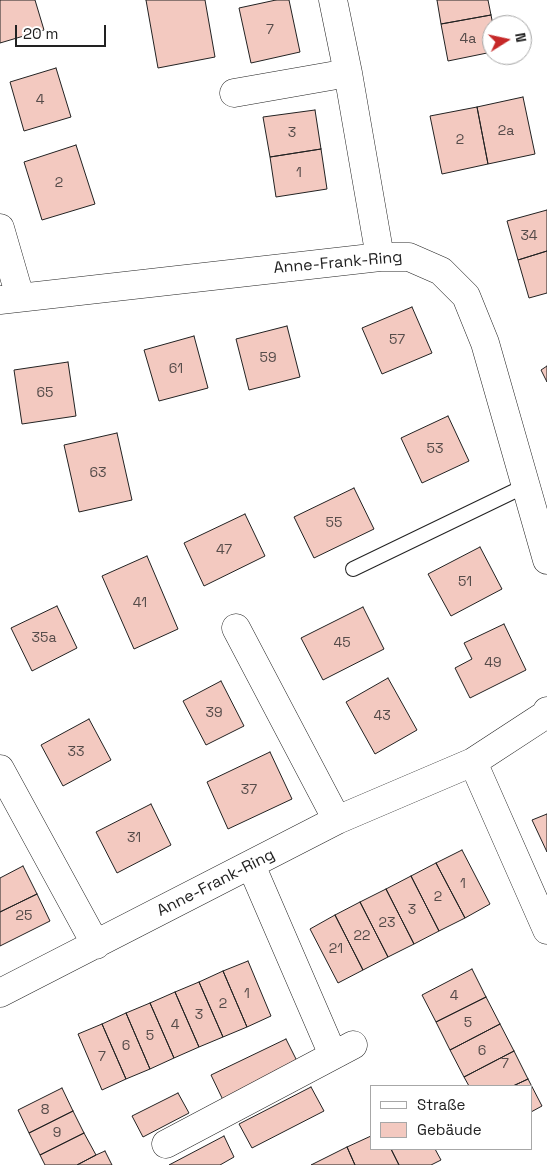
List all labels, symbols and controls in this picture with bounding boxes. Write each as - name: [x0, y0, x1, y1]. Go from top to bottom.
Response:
- scale bar: [18, 15, 109, 47]
- north arrow: [482, 15, 532, 65]
- house number: 7: [266, 22, 274, 38]
- text: 20 m: [23, 24, 58, 43]
- house number: 4a: [460, 31, 476, 47]
- text: N: [511, 31, 530, 44]
- house number: 4: [36, 92, 44, 108]
- house number: 2a: [498, 123, 514, 139]
- house number: 3: [288, 125, 296, 141]
- house number: 2: [456, 132, 464, 148]
- house number: 1: [296, 165, 302, 181]
- house number: 2: [55, 175, 63, 191]
- house number: 34: [520, 228, 538, 244]
- street label: Anne-Frank-Ring: [273, 248, 403, 278]
- house number: 57: [389, 332, 405, 348]
- house number: 59: [260, 350, 276, 366]
- house number: 61: [169, 361, 183, 377]
- house number: 65: [37, 385, 53, 401]
- house number: 53: [427, 441, 443, 457]
- house number: 63: [89, 465, 107, 481]
- house number: 55: [326, 515, 342, 531]
- house number: 47: [216, 542, 232, 558]
- house number: 51: [458, 574, 472, 590]
- house number: 41: [133, 595, 147, 611]
- house number: 35a: [32, 630, 56, 646]
- house number: 45: [333, 635, 351, 651]
- house number: 49: [484, 655, 502, 671]
- house number: 39: [205, 705, 223, 721]
- house number: 43: [373, 708, 391, 724]
- house number: 33: [68, 744, 84, 760]
- house number: 37: [241, 782, 257, 798]
- house number: 31: [127, 830, 141, 846]
- street label: Anne-Frank-Ring: [154, 845, 278, 921]
- house number: 1: [460, 876, 466, 892]
- house number: 2: [434, 889, 442, 905]
- house number: 3: [408, 902, 416, 918]
- house number: 25: [16, 908, 32, 924]
- house number: 23: [379, 915, 395, 931]
- house number: 22: [354, 928, 370, 944]
- house number: 21: [329, 941, 343, 957]
- house number: 1: [244, 986, 250, 1002]
- house number: 4: [450, 988, 458, 1004]
- house number: 2: [219, 996, 227, 1012]
- house number: 3: [195, 1007, 203, 1023]
- house number: 5: [464, 1015, 472, 1031]
- house number: 4: [171, 1017, 179, 1033]
- house number: 5: [146, 1028, 154, 1044]
- house number: 6: [122, 1038, 130, 1054]
- house number: 6: [478, 1043, 486, 1059]
- house number: 7: [98, 1049, 106, 1065]
- house number: 7: [501, 1056, 509, 1072]
- legend: [370, 1085, 532, 1150]
- text: Straße: [417, 1095, 465, 1114]
- house number: 8: [41, 1102, 49, 1118]
- text: Gebäude: [417, 1120, 482, 1139]
- house number: 9: [53, 1125, 61, 1141]

